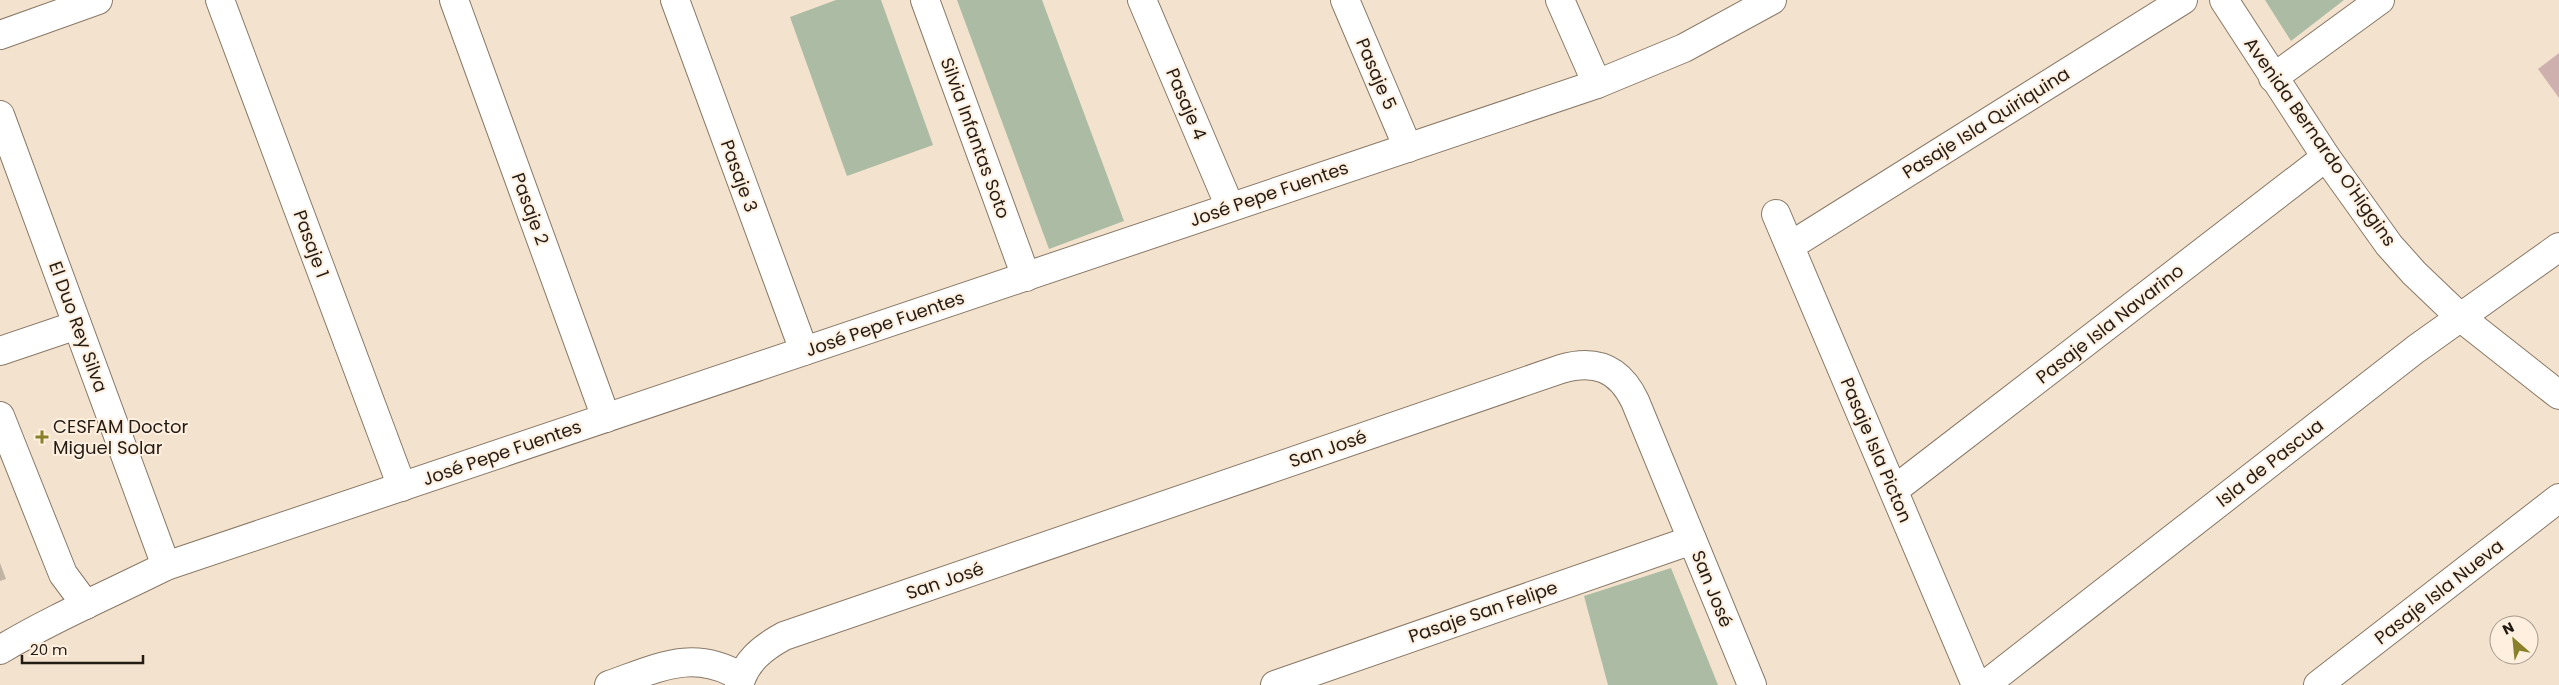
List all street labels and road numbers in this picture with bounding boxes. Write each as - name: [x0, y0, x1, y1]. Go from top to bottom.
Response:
- street label: Avenida Bernardo O'Higgins: [2239, 32, 2402, 251]
- street label: Pasaje 5: [1350, 34, 1403, 114]
- street label: Silvia Infantas Soto: [935, 54, 1016, 222]
- street label: Pasaje Isla Quiriquina: [1897, 61, 2074, 184]
- street label: Pasaje 4: [1160, 64, 1213, 144]
- street label: Pasaje 3: [715, 136, 764, 215]
- street label: José Pepe Fuentes: [1186, 155, 1352, 232]
- street label: Pasaje 2: [506, 169, 555, 248]
- street label: Pasaje 1: [288, 207, 335, 281]
- street label: El Duo Rey Silva: [43, 258, 114, 396]
- street label: Pasaje Isla Navarino: [2031, 258, 2189, 389]
- street label: José Pepe Fuentes: [802, 285, 968, 362]
- street label: Pasaje Isla Picton: [1835, 373, 1918, 526]
- street label: Isla de Pascua: [2211, 413, 2329, 512]
- street label: José Pepe Fuentes: [419, 414, 585, 491]
- street label: San José: [1286, 424, 1370, 473]
- street label: Pasaje Isla Nueva: [2370, 535, 2508, 649]
- street label: San José: [1686, 547, 1739, 631]
- street label: San José: [903, 556, 987, 605]
- street label: Pasaje San Felipe: [1405, 574, 1561, 649]

